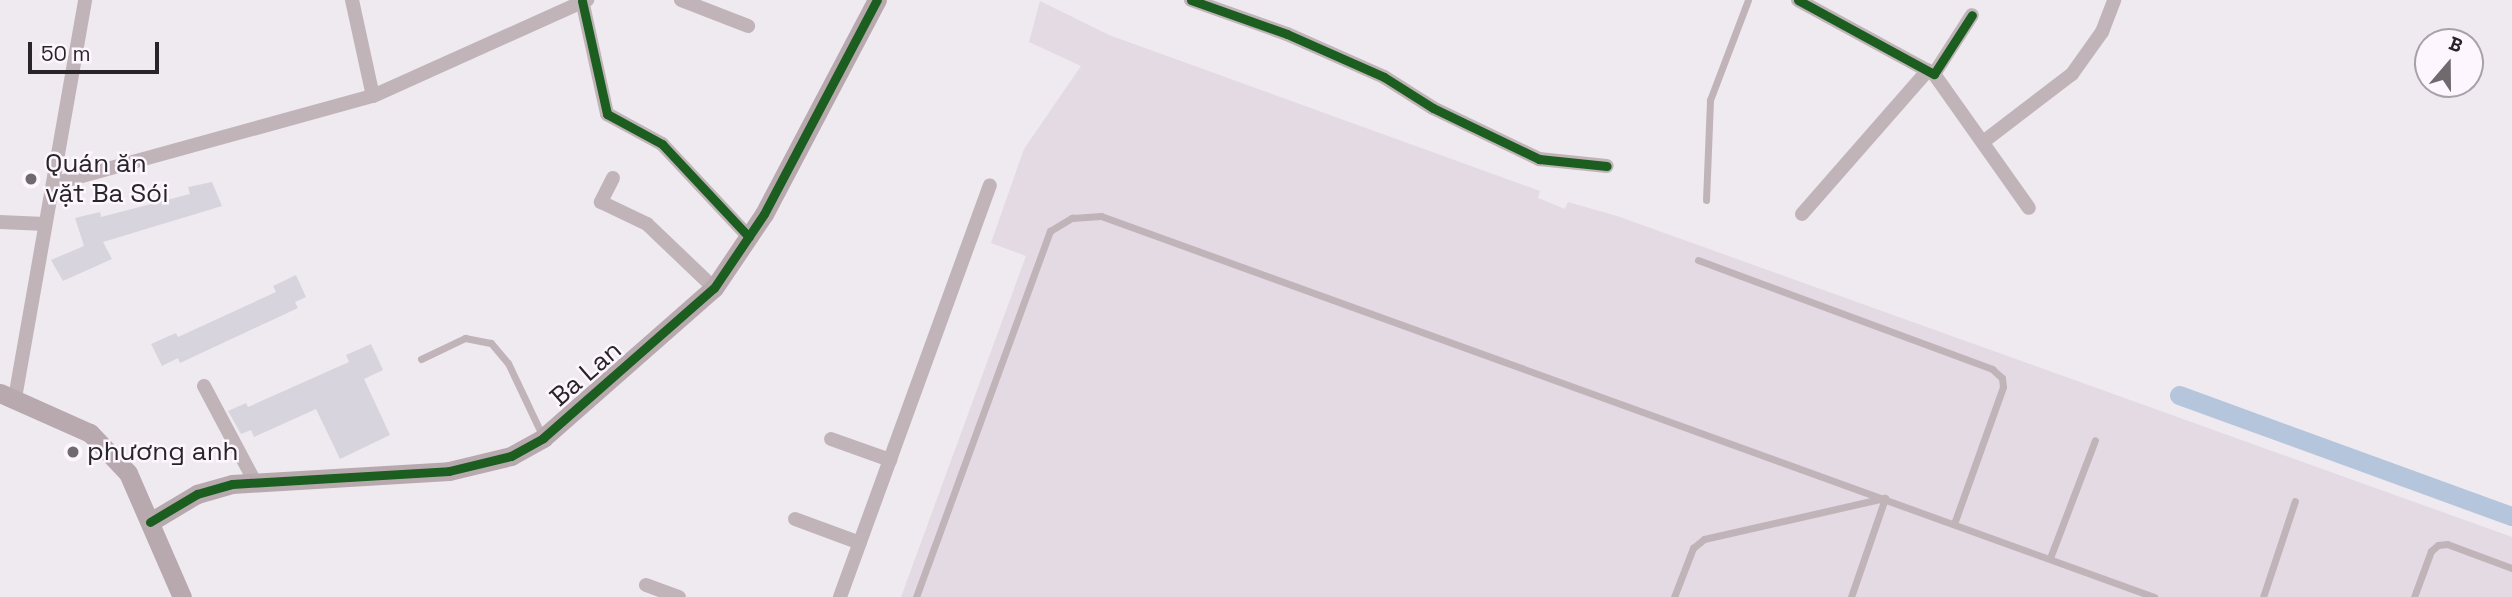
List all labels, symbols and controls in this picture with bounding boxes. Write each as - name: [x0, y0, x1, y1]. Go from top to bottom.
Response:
- scale bar: [32, 28, 163, 72]
- north arrow: [2414, 28, 2484, 98]
- text: B: [2445, 31, 2466, 59]
- text: 50 m: [41, 40, 91, 67]
- place label: Quán ăn vặt Ba Sói: [45, 148, 169, 210]
- marker: Quán ăn vặt Ba Sói: [23, 171, 39, 187]
- street label: Ba Lan: [544, 335, 628, 413]
- place label: phương anh: [87, 436, 239, 468]
- marker: phương anh: [65, 444, 81, 460]

